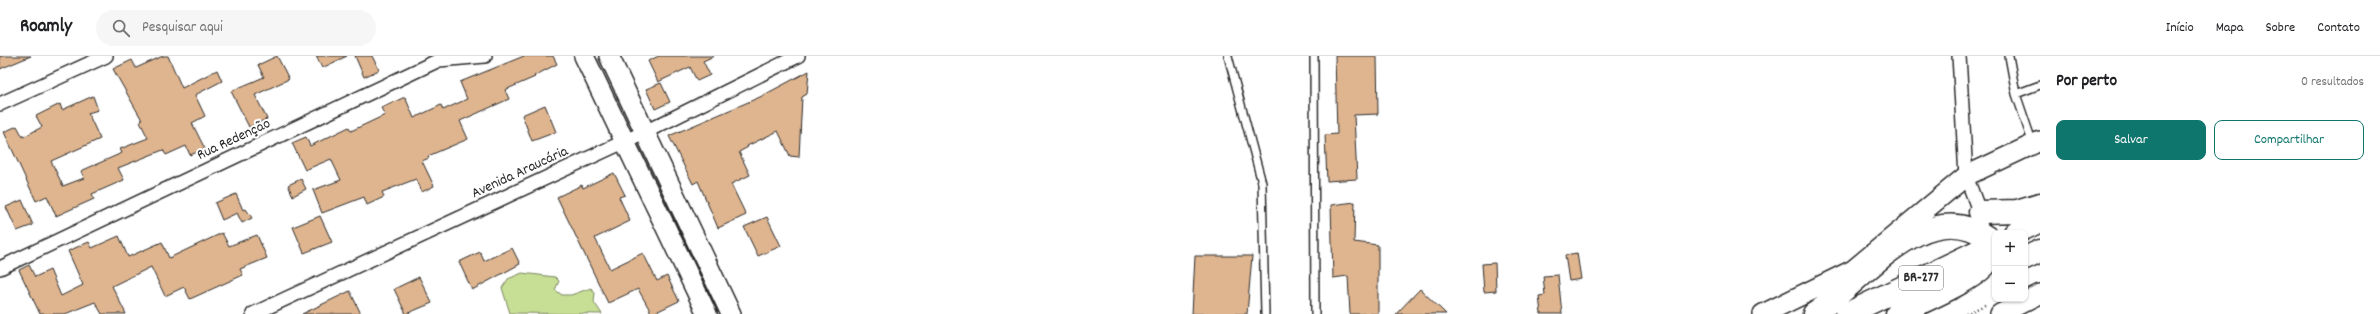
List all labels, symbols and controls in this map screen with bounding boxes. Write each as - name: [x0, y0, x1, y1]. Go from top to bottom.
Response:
- search box: [96, 10, 376, 46]
- text: Roamly: [20, 14, 72, 41]
- icon: search: [110, 17, 132, 39]
- text: Pesquisar aqui: [142, 17, 223, 39]
- text: Início: [2166, 18, 2194, 38]
- text: Mapa: [2216, 18, 2243, 38]
- text: Sobre: [2265, 18, 2295, 38]
- text: Contato: [2317, 18, 2360, 38]
- text: Por perto: [2056, 70, 2117, 94]
- text: 0 resultados: [2301, 73, 2364, 92]
- street label: Rua Redenção: [194, 113, 275, 167]
- button: Salvar: [2056, 120, 2206, 160]
- button: Compartilhar: [2214, 120, 2364, 160]
- street label: Avenida Araucária: [468, 141, 573, 205]
- map controls: [1992, 230, 2028, 302]
- button: +: [1992, 230, 2028, 266]
- road number: BR-277: [1899, 266, 1943, 290]
- button: −: [1992, 266, 2028, 302]

